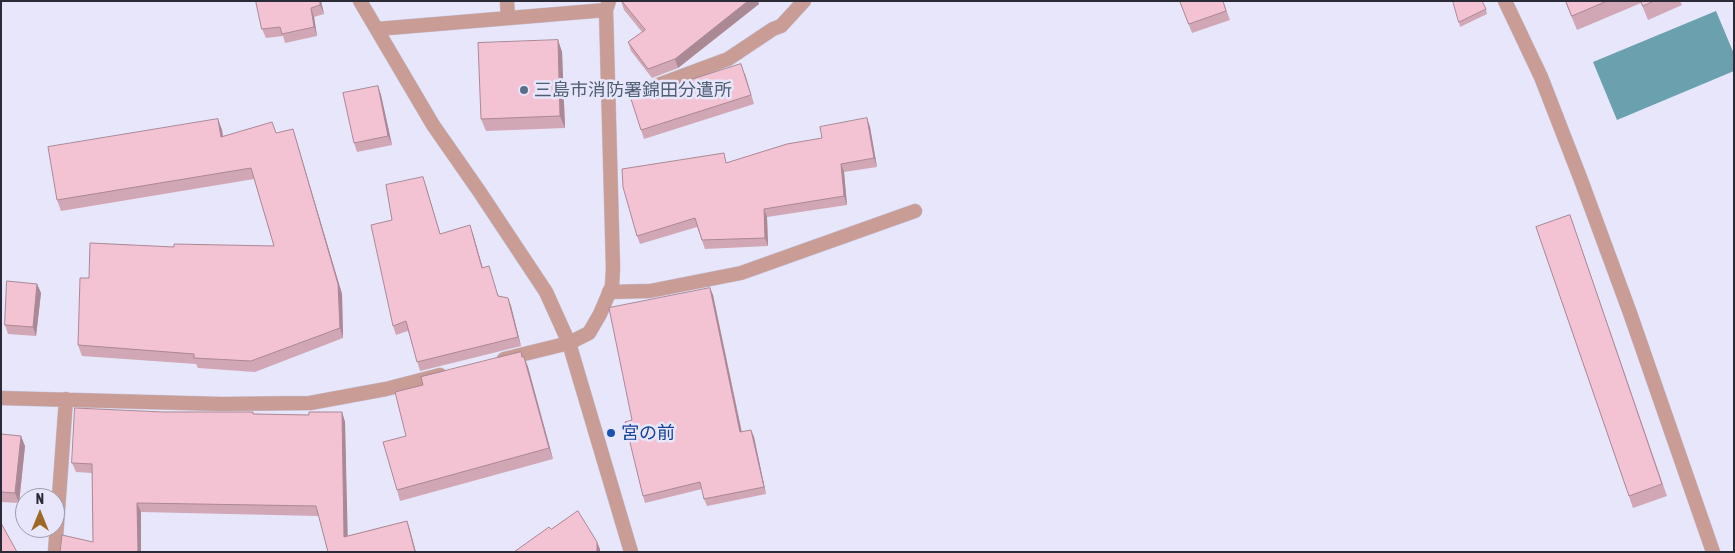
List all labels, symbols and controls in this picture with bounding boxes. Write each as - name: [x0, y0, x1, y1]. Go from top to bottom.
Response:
- place label: 三島市消防署錦田分遣所: [534, 79, 732, 101]
- marker: 三島市消防署錦田分遣所: [518, 84, 530, 96]
- place label: 宮の前: [621, 422, 675, 444]
- marker: 宮の前: [605, 427, 617, 439]
- north arrow: [15, 488, 65, 538]
- text: N: [36, 491, 44, 507]

